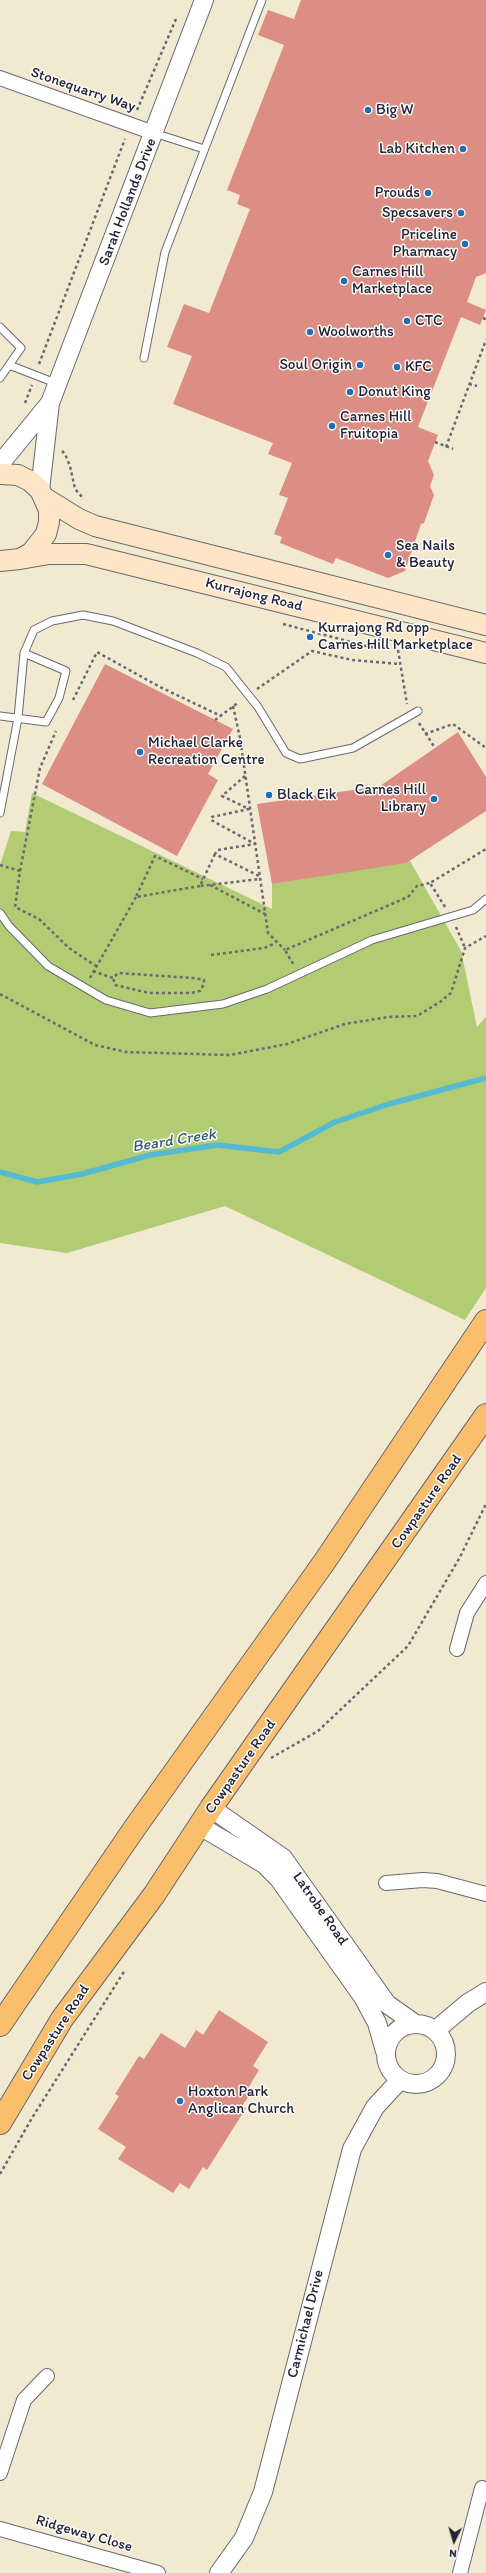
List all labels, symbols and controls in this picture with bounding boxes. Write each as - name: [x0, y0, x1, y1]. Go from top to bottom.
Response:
- street label: Stonequarry Way: [28, 64, 138, 116]
- place label: Big W: [376, 101, 413, 119]
- marker: Big W: [363, 105, 373, 115]
- street label: Sarah Hollands Drive: [95, 136, 161, 268]
- place label: Lab Kitchen: [379, 140, 455, 158]
- marker: Lab Kitchen: [458, 144, 468, 154]
- place label: Prouds: [375, 184, 420, 202]
- marker: Prouds: [423, 188, 433, 198]
- place label: Specsavers: [382, 204, 453, 222]
- marker: Specsavers: [456, 208, 466, 218]
- place label: Priceline Pharmacy: [393, 226, 457, 261]
- marker: Priceline Pharmacy: [460, 239, 470, 249]
- place label: Carnes Hill Marketplace: [352, 263, 432, 298]
- marker: Carnes Hill Marketplace: [339, 276, 349, 286]
- place label: CTC: [415, 312, 443, 330]
- marker: CTC: [402, 316, 412, 326]
- place label: Woolworths: [318, 323, 394, 341]
- marker: Woolworths: [305, 327, 315, 337]
- place label: Soul Origin: [279, 356, 352, 374]
- place label: KFC: [405, 358, 432, 376]
- marker: Soul Origin: [355, 360, 365, 370]
- marker: KFC: [392, 362, 402, 372]
- place label: Donut King: [358, 383, 431, 401]
- marker: Donut King: [345, 387, 355, 397]
- place label: Carnes Hill Fruitopia: [340, 408, 411, 443]
- marker: Carnes Hill Fruitopia: [327, 421, 337, 431]
- place label: Sea Nails & Beauty: [396, 537, 455, 572]
- marker: Sea Nails & Beauty: [383, 550, 393, 560]
- street label: Kurrajong Road: [203, 574, 305, 616]
- place label: Kurrajong Rd opp Carnes Hill Marketplace: [318, 619, 473, 654]
- marker: Kurrajong Rd opp Carnes Hill Marketplace: [305, 632, 315, 642]
- place label: Michael Clarke Recreation Centre: [148, 734, 265, 769]
- marker: Michael Clarke Recreation Centre: [135, 747, 145, 757]
- place label: Carnes Hill Library: [355, 781, 426, 816]
- place label: Black Eik: [277, 786, 337, 804]
- marker: Black Eik: [264, 790, 274, 800]
- marker: Carnes Hill Library: [429, 794, 439, 804]
- water label: Beard Creek: [131, 1125, 217, 1157]
- street label: Cowpasture Road: [388, 1451, 466, 1553]
- street label: Cowpasture Road: [202, 1716, 280, 1818]
- street label: Latrobe Road: [288, 1869, 352, 1949]
- street label: Cowpasture Road: [18, 1981, 94, 2085]
- place label: Hoxton Park Anglican Church: [188, 2083, 294, 2118]
- marker: Hoxton Park Anglican Church: [175, 2096, 185, 2106]
- street label: Carmichael Drive: [284, 2268, 328, 2380]
- street label: Ridgeway Close: [34, 2512, 134, 2556]
- north arrow: [434, 2521, 474, 2561]
- text: N: [449, 2547, 457, 2560]

